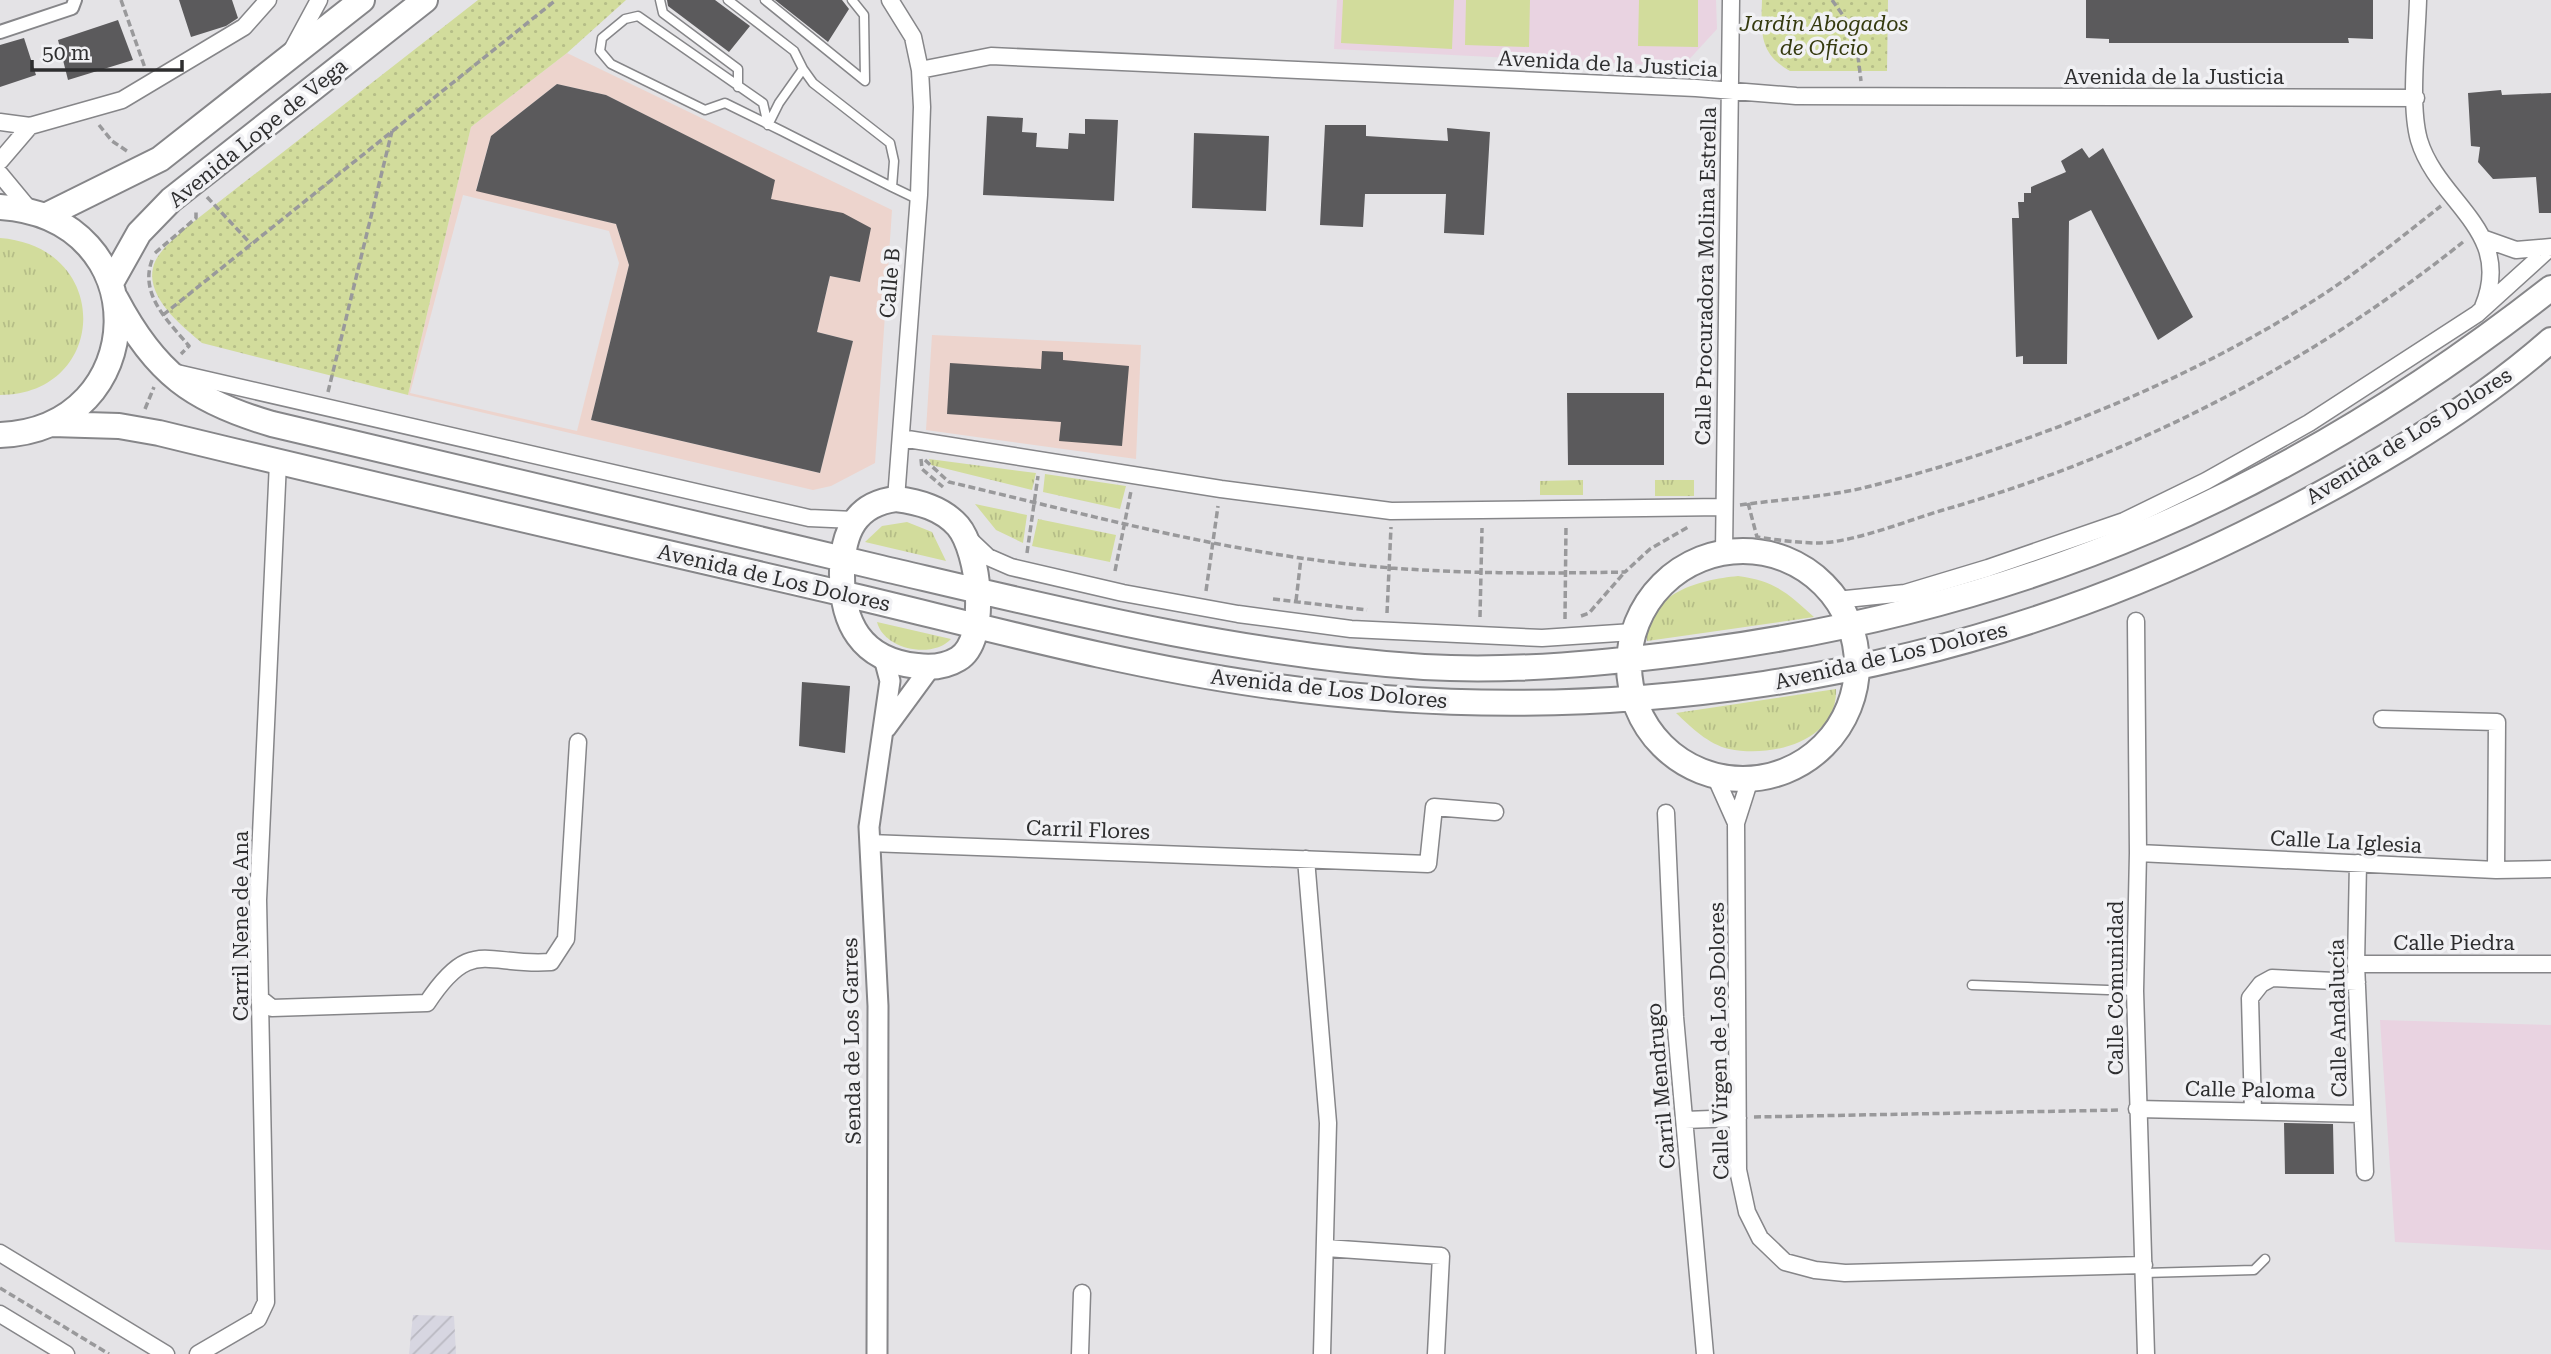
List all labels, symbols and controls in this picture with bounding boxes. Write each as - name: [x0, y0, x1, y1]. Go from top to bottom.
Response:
- park label: Jardín Abogados de Oficio: [1739, 12, 1908, 60]
- scale bar: [32, 28, 182, 72]
- text: 50 m: [42, 41, 90, 65]
- street label: Avenida de la Justicia: [1497, 46, 1719, 82]
- street label: Avenida Lope de Vega: [164, 53, 352, 212]
- street label: Avenida de la Justicia: [2064, 65, 2285, 89]
- street label: Calle Procuradora Molina Estrella: [1691, 106, 1721, 446]
- street label: Calle B: [875, 247, 905, 319]
- street label: Avenida de Los Dolores: [2302, 363, 2516, 509]
- street label: Avenida de Los Dolores: [655, 540, 893, 616]
- street label: Avenida de Los Dolores: [1772, 618, 2010, 694]
- street label: Avenida de Los Dolores: [1209, 665, 1449, 713]
- street label: Carril Flores: [1026, 816, 1150, 844]
- street label: Calle La Iglesia: [2269, 826, 2423, 858]
- street label: Carril Nene de Ana: [229, 830, 253, 1021]
- street label: Calle Comunidad: [2104, 900, 2128, 1075]
- street label: Calle Virgen de Los Dolores: [1705, 902, 1733, 1180]
- street label: Calle Piedra: [2393, 931, 2515, 955]
- street label: Senda de Los Garres: [838, 937, 866, 1145]
- street label: Calle Andalucía: [2325, 938, 2351, 1098]
- street label: Carril Mendrugo: [1642, 1002, 1680, 1170]
- street label: Calle Paloma: [2185, 1077, 2316, 1103]

